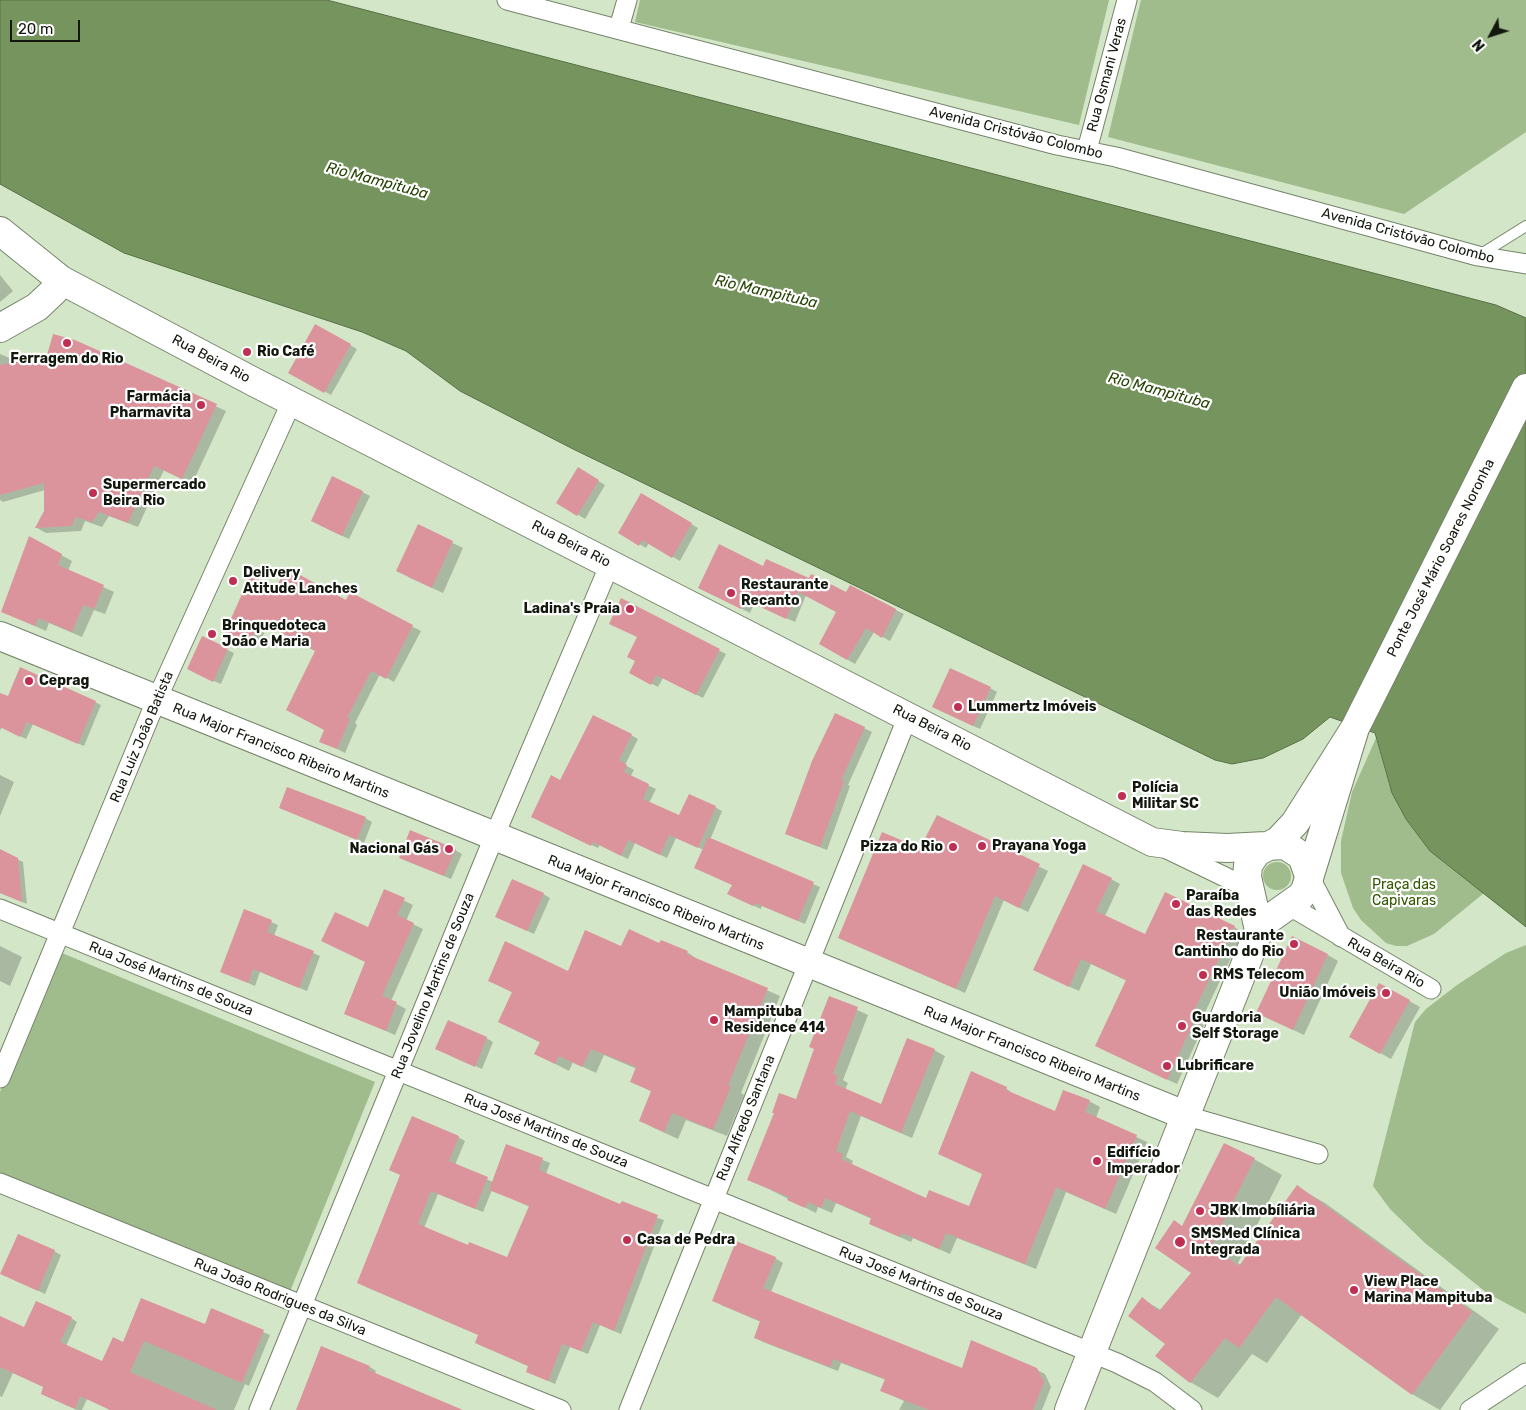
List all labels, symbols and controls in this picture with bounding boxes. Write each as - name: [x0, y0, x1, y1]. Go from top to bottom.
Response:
- scale bar: [12, 10, 82, 42]
- north arrow: [1466, 10, 1516, 60]
- street label: Rua Osmani Veras: [1084, 16, 1130, 134]
- text: 20 m: [18, 20, 53, 38]
- text: N: [1469, 36, 1489, 54]
- street label: Avenida Cristóvão Colombo: [927, 103, 1105, 163]
- water label: Rio Mampituba: [324, 159, 430, 203]
- street label: Avenida Cristóvão Colombo: [1320, 205, 1496, 267]
- water label: Rio Mampituba: [713, 271, 819, 313]
- street label: Rua Beira Rio: [169, 331, 253, 387]
- marker: Ferragem do Rio: [61, 337, 73, 349]
- place label: Rio Café: [257, 344, 315, 360]
- marker: Rio Café: [241, 346, 253, 358]
- place label: Ferragem do Rio: [10, 351, 124, 367]
- water label: Rio Mampituba: [1106, 369, 1212, 413]
- place label: Farmácia Pharmavita: [110, 389, 191, 422]
- marker: Farmácia Pharmavita: [195, 399, 207, 411]
- street label: Ponte José Mário Soares Noronha: [1384, 456, 1498, 660]
- place label: Supermercado Beira Rio: [103, 477, 206, 510]
- marker: Supermercado Beira Rio: [87, 487, 99, 499]
- street label: Rua Beira Rio: [529, 517, 613, 571]
- place label: Delivery Atitude Lanches: [243, 565, 358, 598]
- marker: Delivery Atitude Lanches: [227, 575, 239, 587]
- place label: Restaurante Recanto: [741, 577, 829, 610]
- marker: Restaurante Recanto: [725, 587, 737, 599]
- place label: Ladina's Praia: [523, 601, 620, 617]
- marker: Ladina's Praia: [624, 603, 636, 615]
- place label: Brinquedoteca João e Maria: [222, 618, 326, 650]
- marker: Brinquedoteca João e Maria: [206, 628, 218, 640]
- street label: Rua Luiz João Batista: [107, 669, 177, 805]
- place label: Ceprag: [39, 673, 89, 689]
- marker: Ceprag: [23, 675, 35, 687]
- place label: Lummertz Imóveis: [968, 699, 1097, 715]
- street label: Rua Major Francisco Ribeiro Martins: [170, 700, 392, 802]
- street label: Rua Beira Rio: [890, 701, 974, 755]
- marker: Lummertz Imóveis: [952, 701, 964, 713]
- place label: Polícia Militar SC: [1132, 780, 1199, 812]
- marker: Polícia Militar SC: [1116, 790, 1128, 802]
- place label: Prayana Yoga: [992, 838, 1086, 854]
- place label: Pizza do Rio: [860, 839, 943, 855]
- marker: Prayana Yoga: [976, 840, 988, 852]
- place label: Nacional Gás: [350, 841, 439, 857]
- marker: Pizza do Rio: [947, 841, 959, 853]
- marker: Nacional Gás: [443, 843, 455, 855]
- street label: Rua Major Francisco Ribeiro Martins: [545, 852, 767, 954]
- park label: Praça das Capivaras: [1372, 877, 1436, 910]
- place label: Paraíba das Redes: [1186, 888, 1257, 920]
- street label: Rua Jovelino Martins de Souza: [388, 891, 478, 1081]
- marker: Paraíba das Redes: [1170, 898, 1182, 910]
- place label: Restaurante Cantinho do Rio: [1174, 928, 1284, 960]
- street label: Rua Beira Rio: [1344, 934, 1428, 992]
- street label: Rua José Martins de Souza: [86, 938, 256, 1020]
- marker: Restaurante Cantinho do Rio: [1288, 938, 1300, 950]
- place label: RMS Telecom: [1213, 967, 1304, 983]
- marker: RMS Telecom: [1197, 969, 1209, 981]
- place label: União Imóveis: [1279, 985, 1376, 1001]
- marker: União Imóveis: [1380, 987, 1392, 999]
- street label: Rua Major Francisco Ribeiro Martins: [921, 1003, 1143, 1105]
- place label: Mampituba Residence 414: [724, 1004, 825, 1036]
- place label: Guardoria Self Storage: [1192, 1010, 1279, 1042]
- marker: Mampituba Residence 414: [708, 1014, 720, 1026]
- marker: Guardoria Self Storage: [1176, 1020, 1188, 1032]
- street label: Rua Alfredo Santana: [713, 1053, 779, 1183]
- place label: Lubrificare: [1177, 1058, 1254, 1074]
- marker: Lubrificare: [1161, 1060, 1173, 1072]
- street label: Rua José Martins de Souza: [461, 1090, 631, 1172]
- place label: Edifício Imperador: [1107, 1145, 1180, 1178]
- marker: Edifício Imperador: [1091, 1155, 1103, 1167]
- place label: JBK Imobíliária: [1210, 1203, 1315, 1219]
- marker: JBK Imobíliária: [1194, 1205, 1206, 1217]
- place label: SMSMed Clínica Integrada: [1191, 1226, 1300, 1258]
- place label: Casa de Pedra: [637, 1232, 735, 1248]
- marker: Casa de Pedra: [621, 1234, 633, 1246]
- marker: SMSMed Clínica Integrada: [1173, 1235, 1187, 1249]
- street label: Rua José Martins de Souza: [836, 1243, 1006, 1325]
- street label: Rua João Rodrigues da Silva: [191, 1255, 369, 1339]
- place label: View Place Marina Mampituba: [1364, 1274, 1493, 1306]
- marker: View Place Marina Mampituba: [1348, 1284, 1360, 1296]

